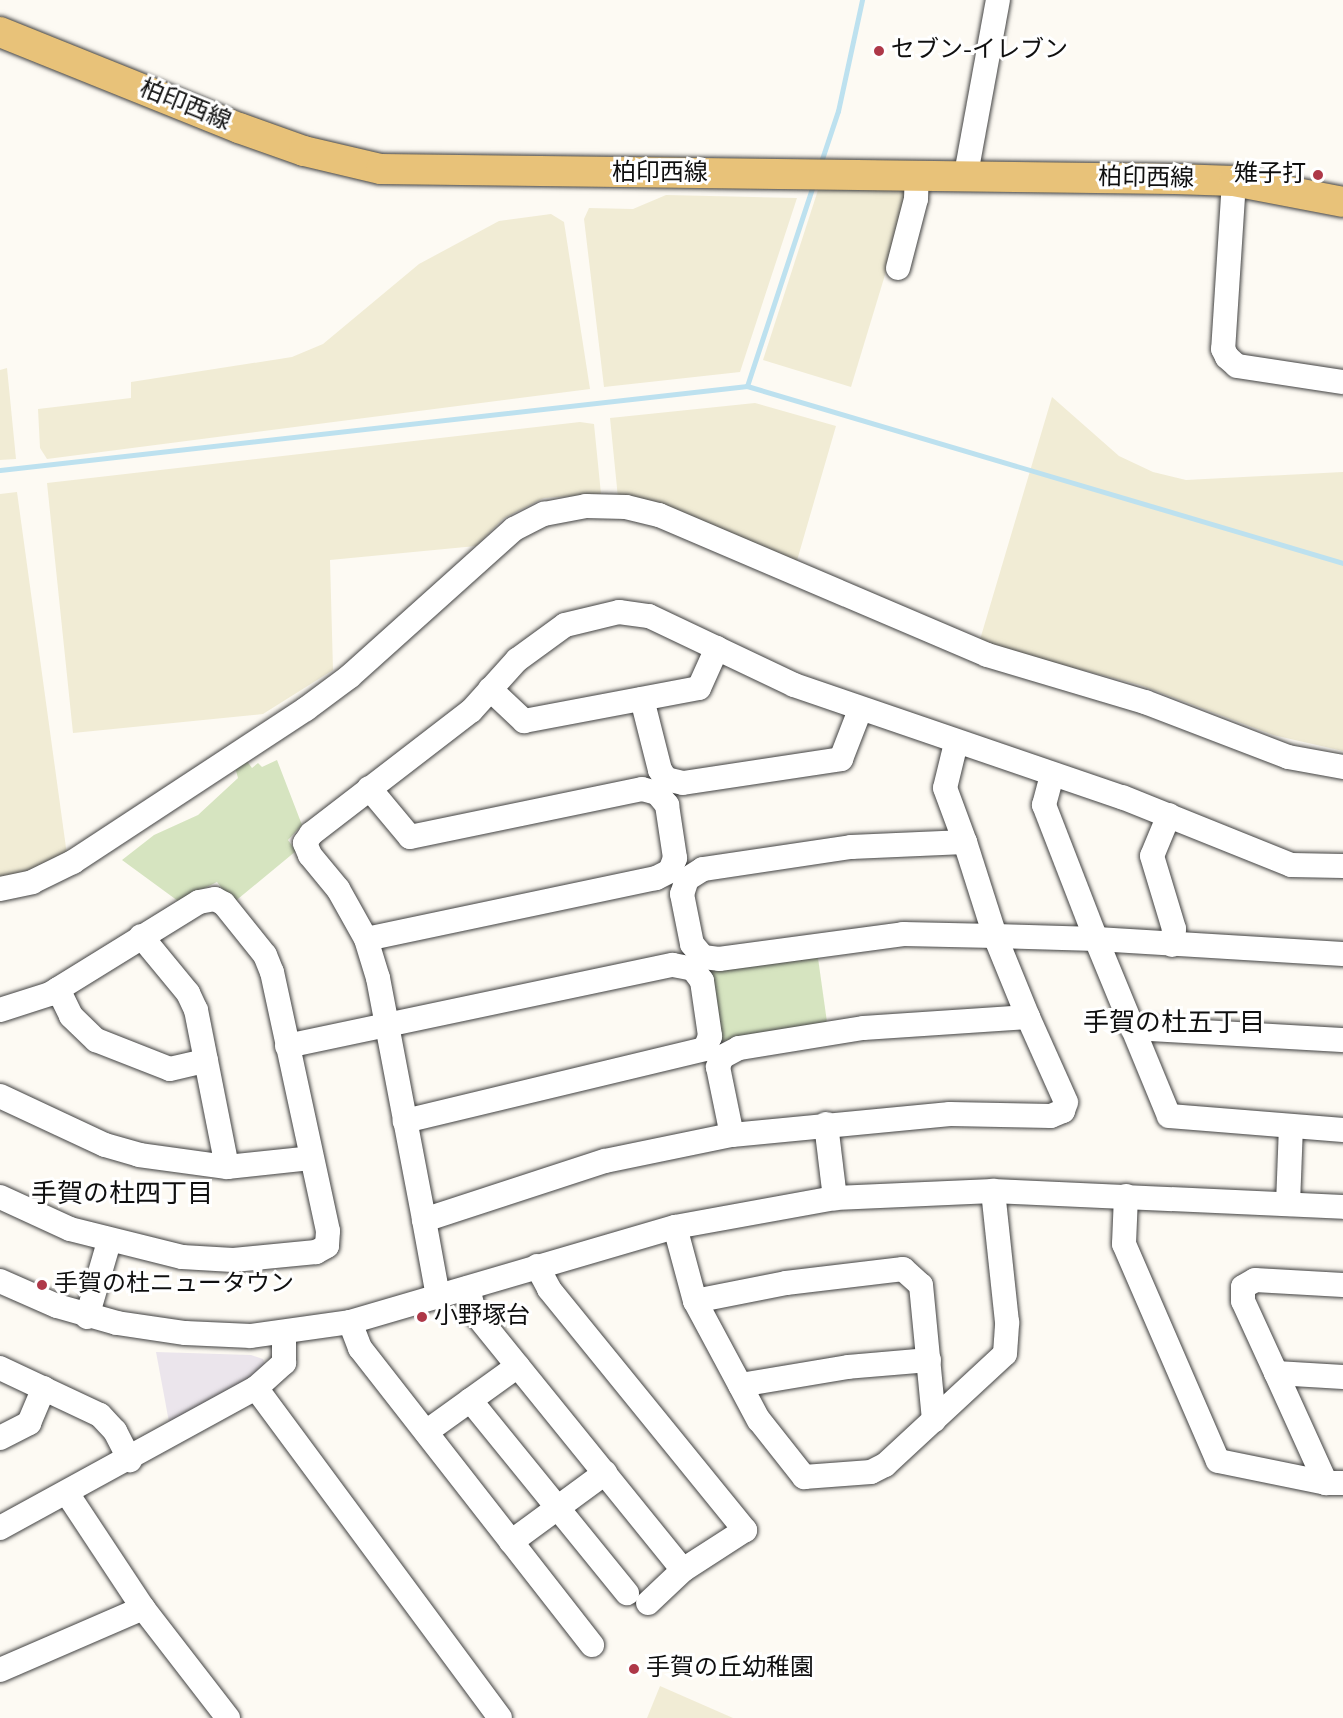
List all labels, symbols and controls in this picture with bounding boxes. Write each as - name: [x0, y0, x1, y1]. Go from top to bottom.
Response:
- place label: セブン-イレブン: [891, 37, 1068, 65]
- marker: セブン-イレブン: [872, 44, 886, 58]
- street label: 柏印西線: [135, 75, 235, 137]
- street label: 柏印西線: [612, 160, 708, 188]
- place label: 雉子打: [1234, 161, 1306, 189]
- street label: 柏印西線: [1098, 164, 1194, 194]
- marker: 雉子打: [1311, 168, 1325, 182]
- district label: 手賀の杜五丁目: [1083, 1008, 1265, 1040]
- district label: 手賀の杜四丁目: [31, 1179, 213, 1211]
- place label: 手賀の杜ニュータウン: [54, 1271, 294, 1299]
- marker: 手賀の杜ニュータウン: [35, 1278, 49, 1292]
- place label: 小野塚台: [434, 1303, 530, 1331]
- marker: 小野塚台: [415, 1310, 429, 1324]
- place label: 手賀の丘幼稚園: [646, 1655, 814, 1683]
- marker: 手賀の丘幼稚園: [627, 1662, 641, 1676]

